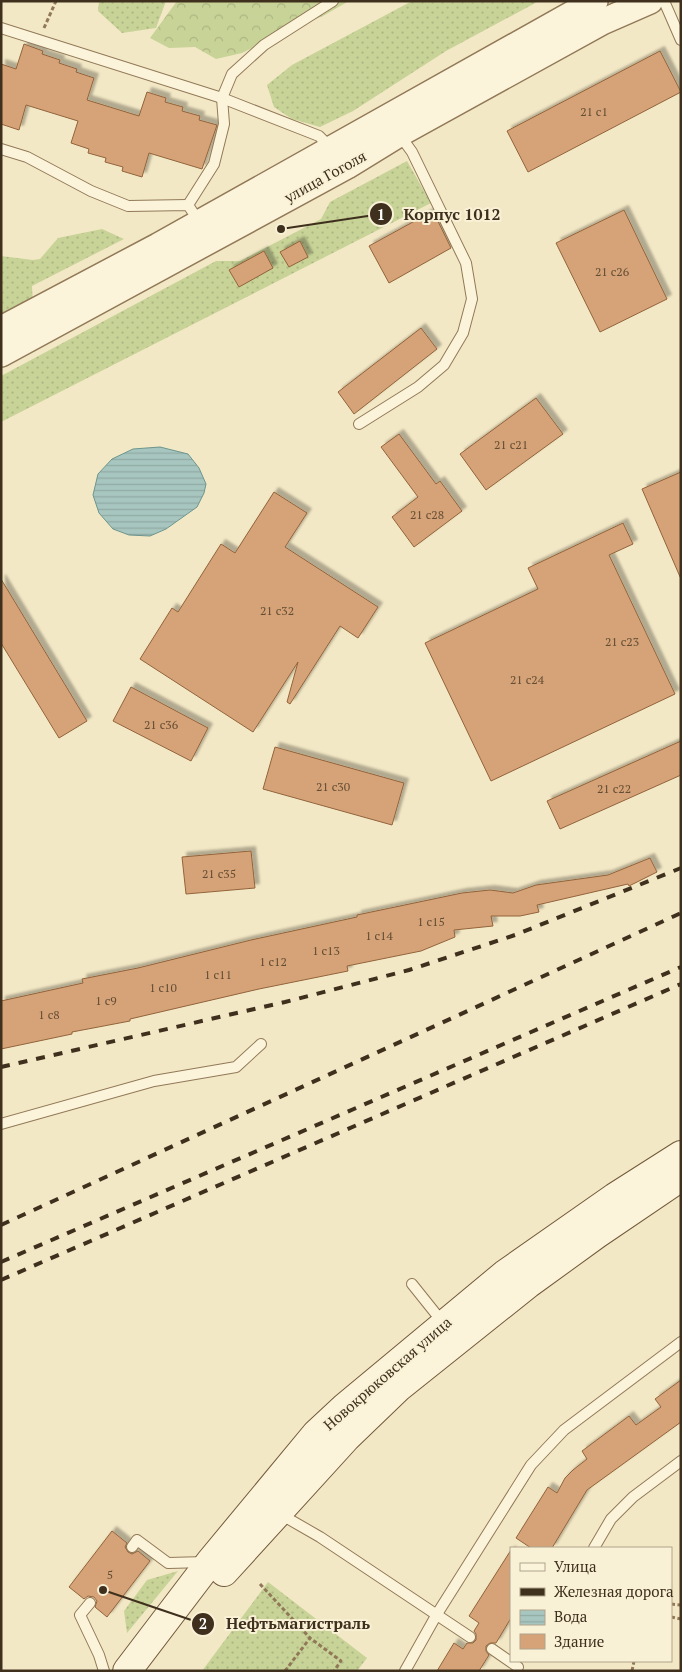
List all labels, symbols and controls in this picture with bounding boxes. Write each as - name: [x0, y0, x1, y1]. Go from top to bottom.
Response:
- house number: 21 с1: [580, 104, 608, 119]
- street label: улица Гоголя: [280, 145, 370, 207]
- callout: Корпус 1012: [369, 199, 511, 230]
- text: Корпус 1012: [403, 203, 501, 225]
- text: 1: [377, 204, 385, 224]
- house number: 21 с26: [595, 264, 630, 279]
- house number: 21 с21: [494, 437, 528, 452]
- house number: 21 с28: [410, 507, 444, 522]
- house number: 21 с32: [260, 603, 294, 618]
- house number: 21 с23: [605, 634, 639, 649]
- house number: 21 с24: [510, 672, 545, 687]
- house number: 21 с36: [144, 717, 179, 732]
- house number: 21 с30: [316, 779, 350, 794]
- house number: 21 с22: [597, 781, 631, 796]
- house number: 21 с35: [202, 866, 236, 881]
- house number: 1 с15: [417, 914, 445, 929]
- house number: 1 с14: [365, 928, 393, 943]
- house number: 1 с13: [312, 943, 340, 958]
- house number: 1 с12: [259, 954, 287, 969]
- house number: 1 с11: [204, 967, 232, 982]
- house number: 1 с10: [149, 980, 177, 995]
- house number: 1 с9: [95, 993, 117, 1008]
- house number: 1 с8: [38, 1007, 60, 1022]
- street label: Новокрюковская улица: [319, 1312, 456, 1434]
- legend: [510, 1547, 672, 1662]
- text: Улица: [554, 1556, 597, 1576]
- house number: 5: [107, 1567, 113, 1582]
- text: Железная дорога: [554, 1581, 674, 1601]
- text: Вода: [554, 1606, 588, 1626]
- callout: Нефтьмагистраль: [191, 1608, 380, 1639]
- text: Нефтьмагистраль: [226, 1612, 370, 1634]
- text: 2: [199, 1613, 207, 1633]
- text: Здание: [554, 1631, 604, 1651]

